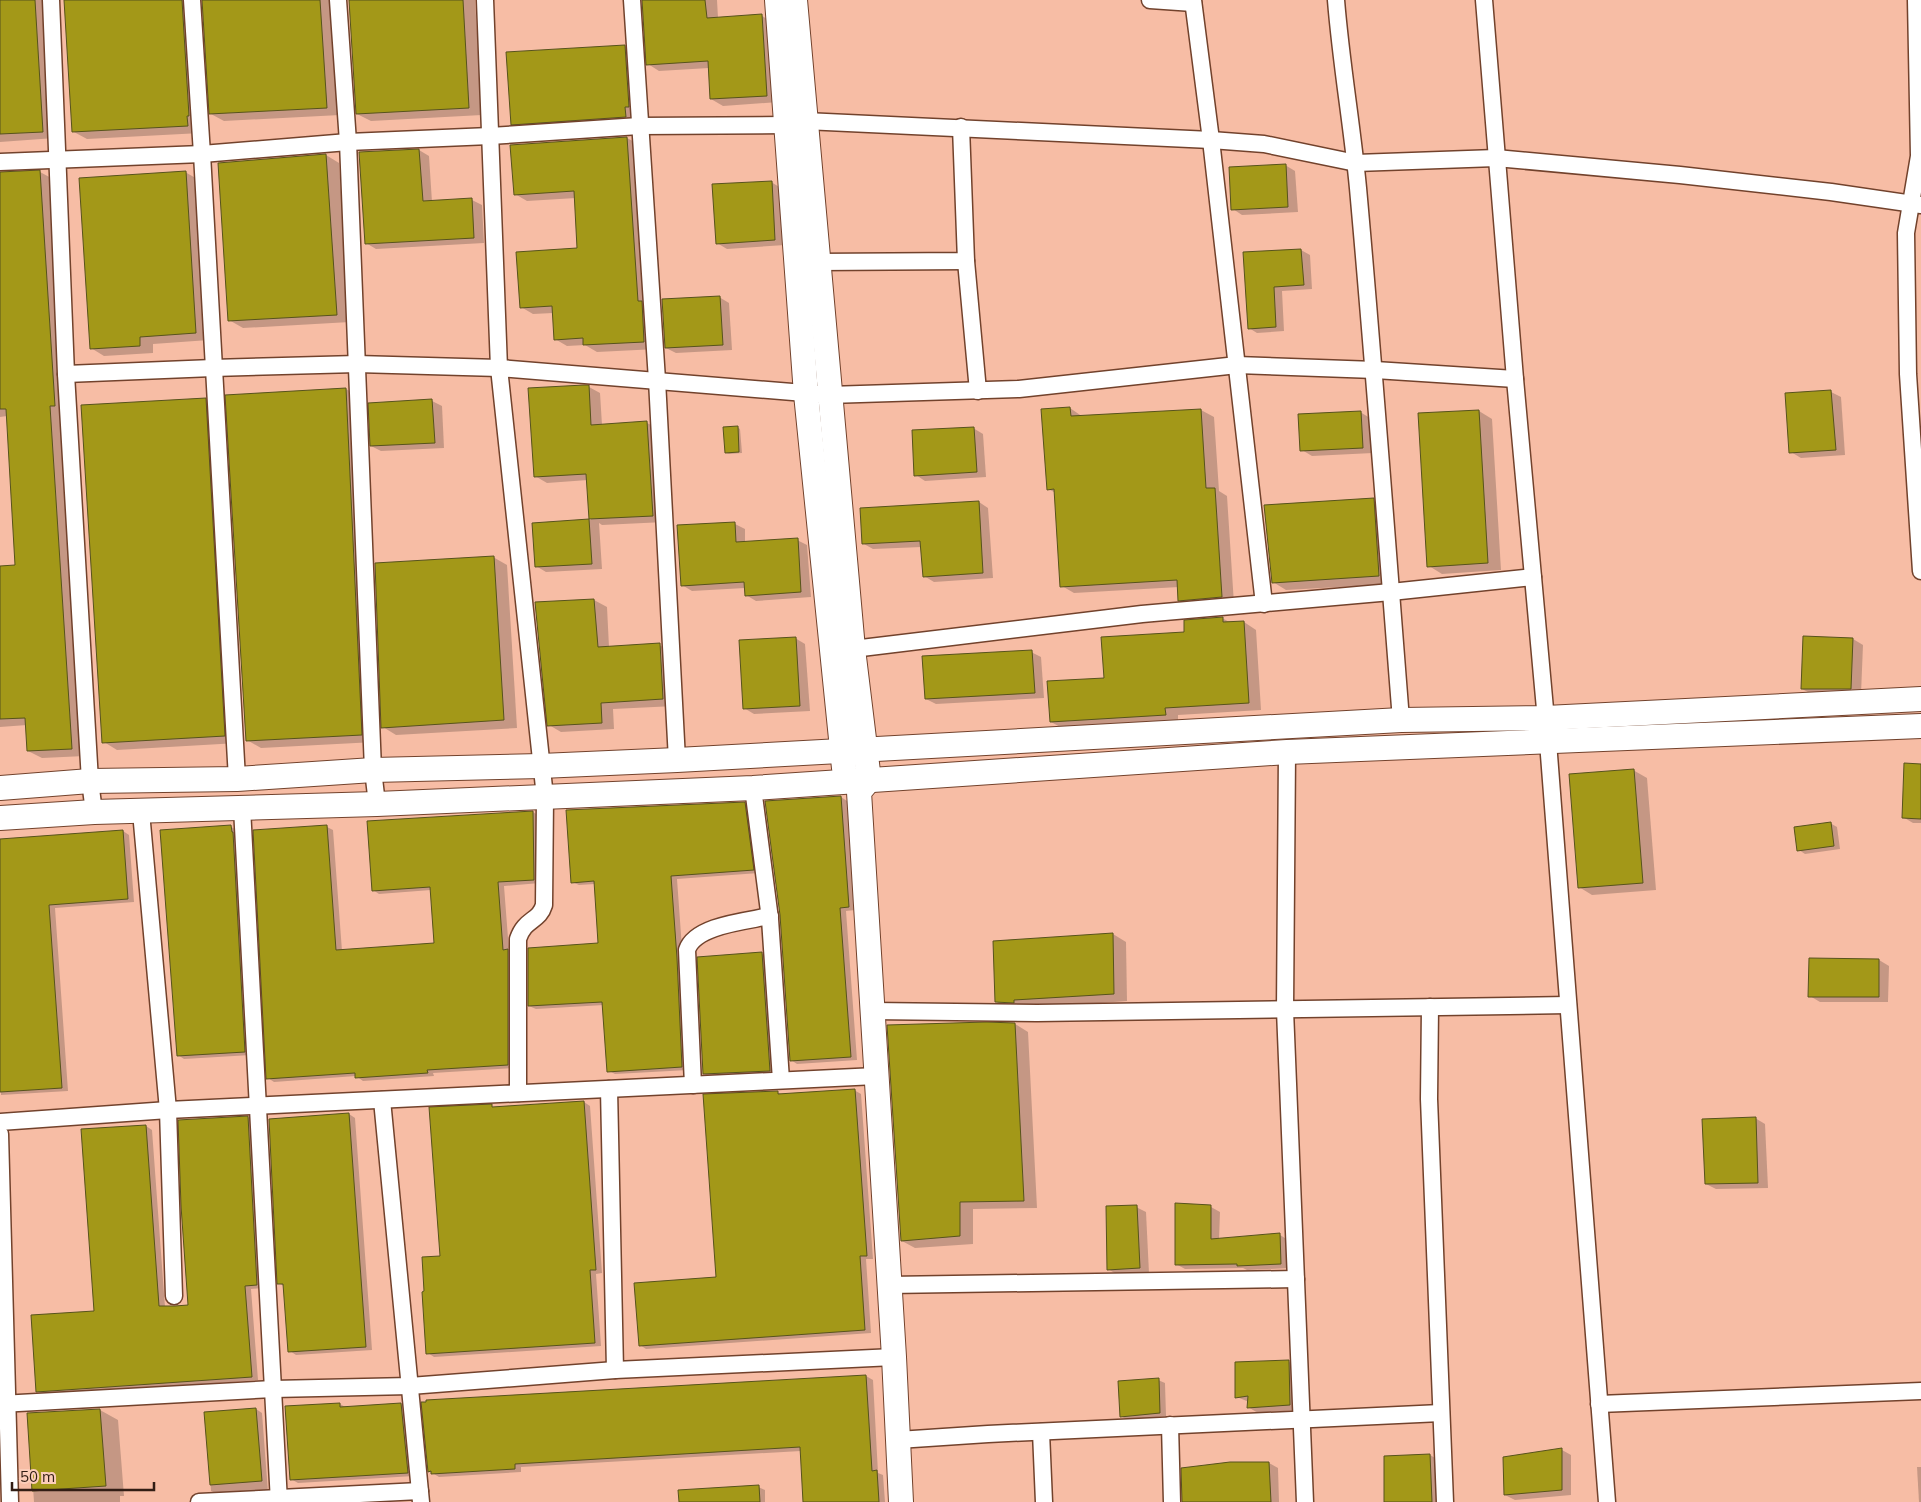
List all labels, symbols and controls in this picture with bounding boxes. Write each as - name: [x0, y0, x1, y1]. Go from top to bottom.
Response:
- scale bar: [12, 1460, 155, 1492]
- text: 50 m: [20, 1467, 55, 1486]

